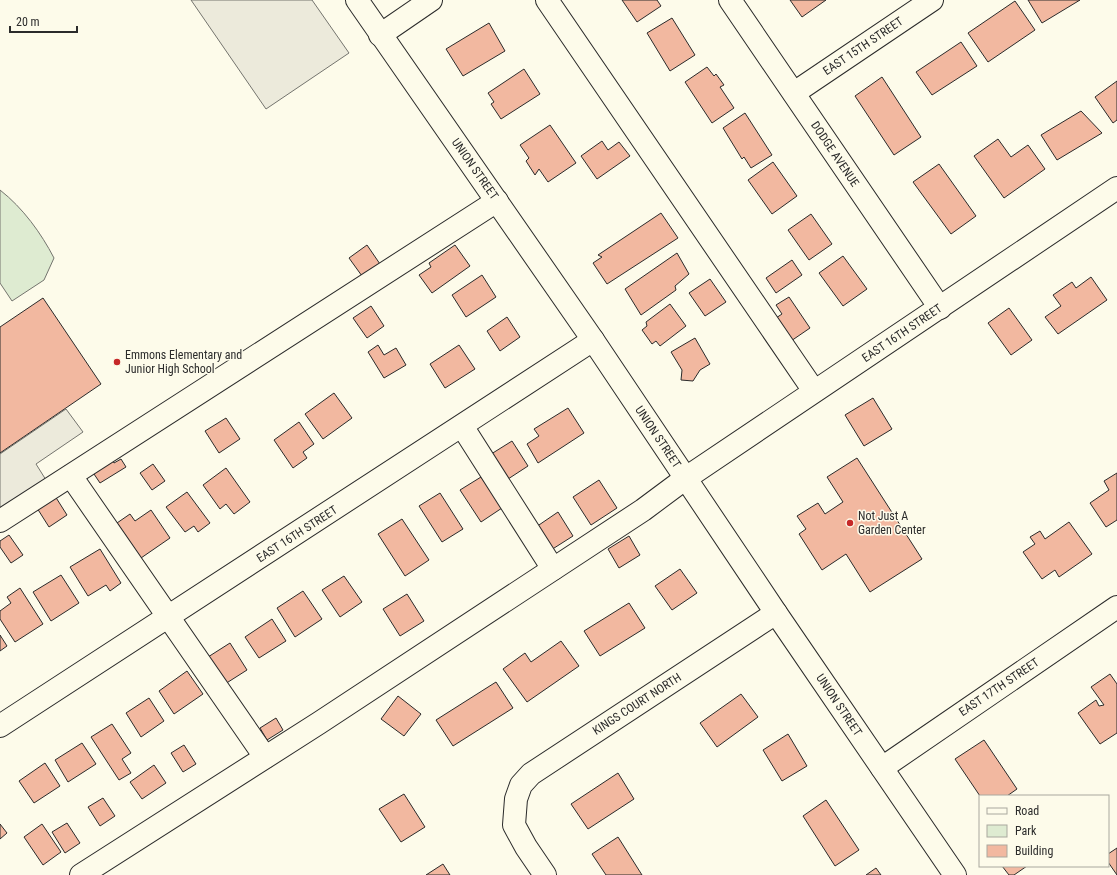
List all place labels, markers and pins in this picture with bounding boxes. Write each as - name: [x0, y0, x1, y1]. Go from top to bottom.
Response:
- place label: Emmons Elementary and Junior High School: [125, 348, 242, 376]
- marker: Emmons Elementary and Junior High School: [112, 357, 122, 367]
- place label: Not Just A Garden Center: [858, 509, 926, 537]
- marker: Not Just A Garden Center: [845, 518, 855, 528]

